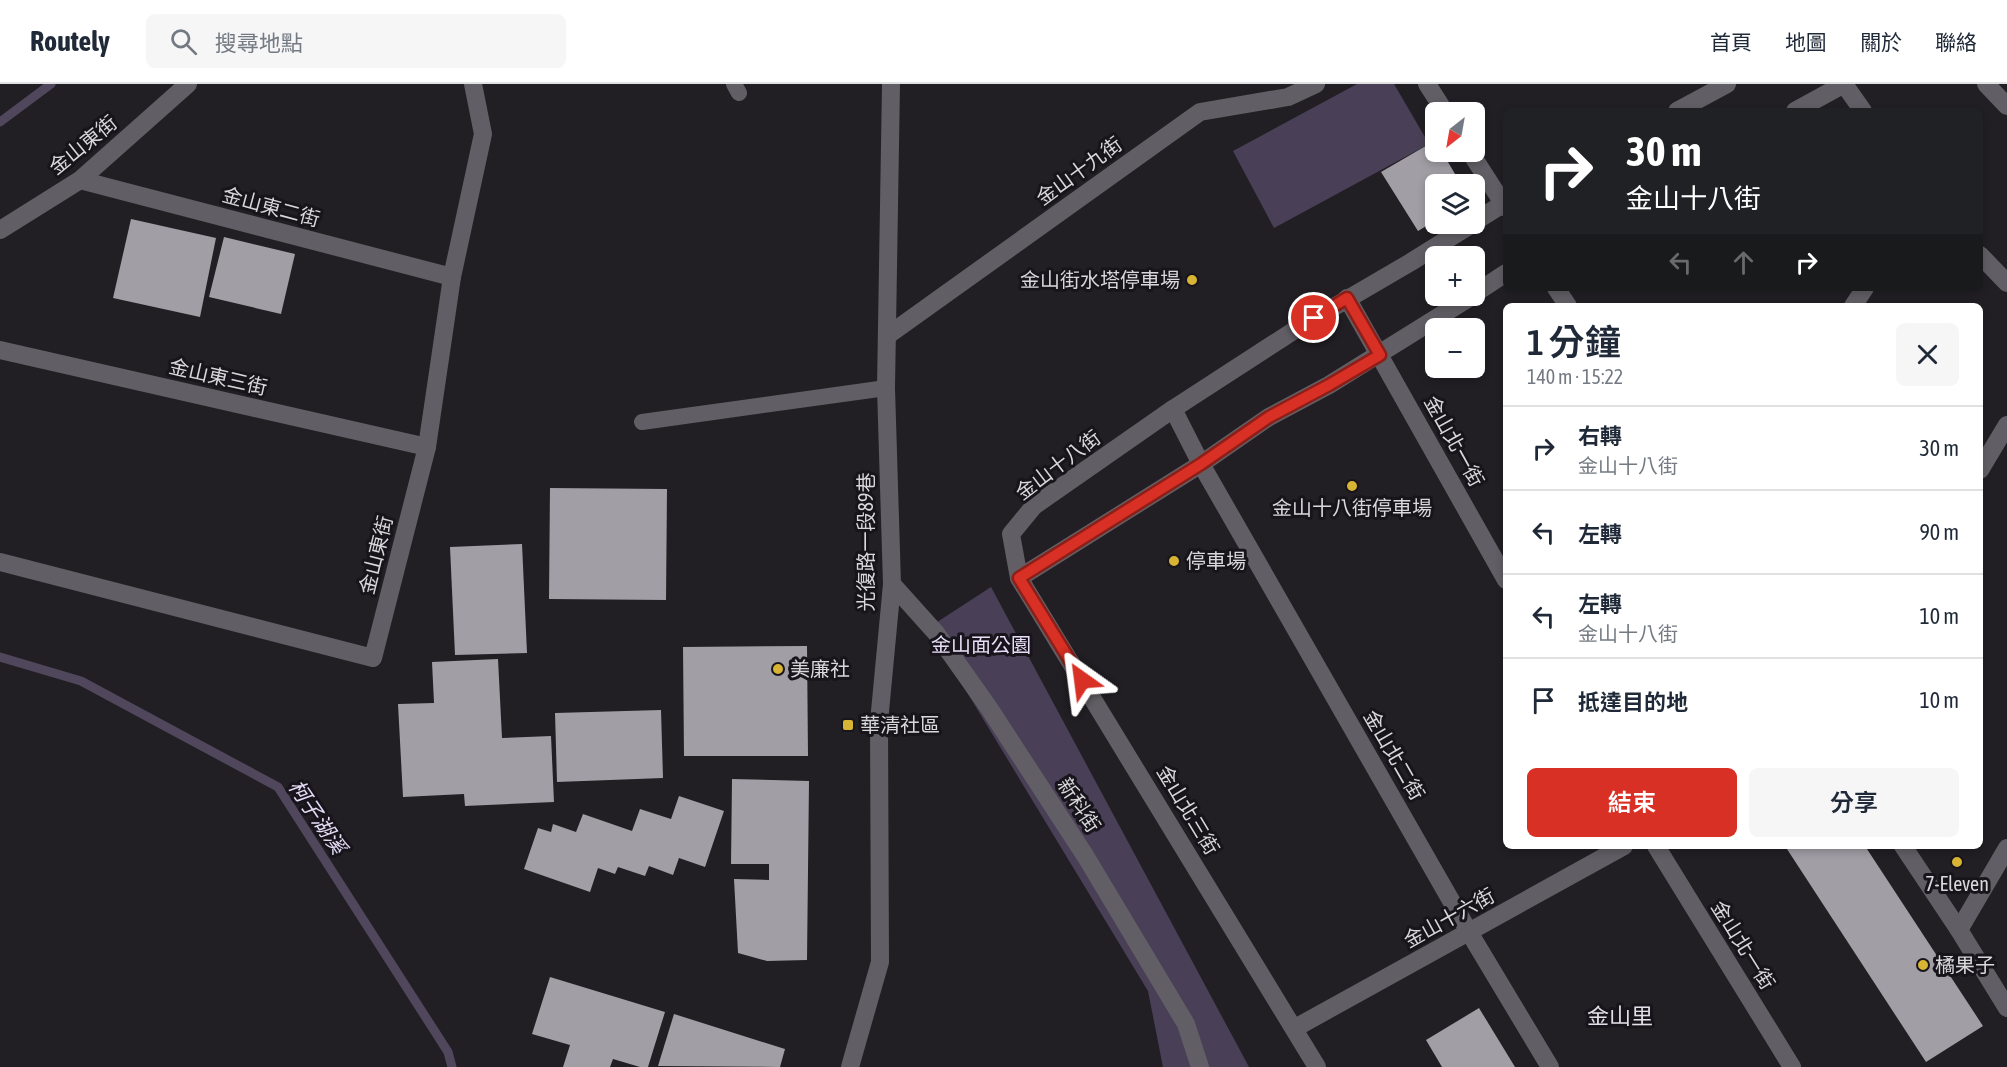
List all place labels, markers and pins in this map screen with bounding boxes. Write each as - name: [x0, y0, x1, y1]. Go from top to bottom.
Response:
- place label: 金山街水塔停車場: [1020, 268, 1180, 291]
- marker: 金山街水塔停車場: [1185, 273, 1199, 287]
- pin: [1288, 292, 1339, 343]
- marker: 金山十八街停車場: [1345, 479, 1359, 493]
- place label: 金山十八街停車場: [1272, 496, 1432, 519]
- place label: 停車場: [1186, 549, 1246, 572]
- marker: 停車場: [1167, 554, 1181, 568]
- place label: 美廉社: [790, 657, 850, 680]
- marker: 美廉社: [771, 662, 785, 676]
- place label: 華清社區: [860, 713, 940, 736]
- marker: 華清社區: [841, 718, 855, 732]
- marker: 7-Eleven: [1950, 855, 1964, 869]
- place label: 7-Eleven: [1925, 872, 1989, 895]
- place label: 橘果子: [1935, 953, 1995, 976]
- marker: 橘果子: [1916, 958, 1930, 972]

